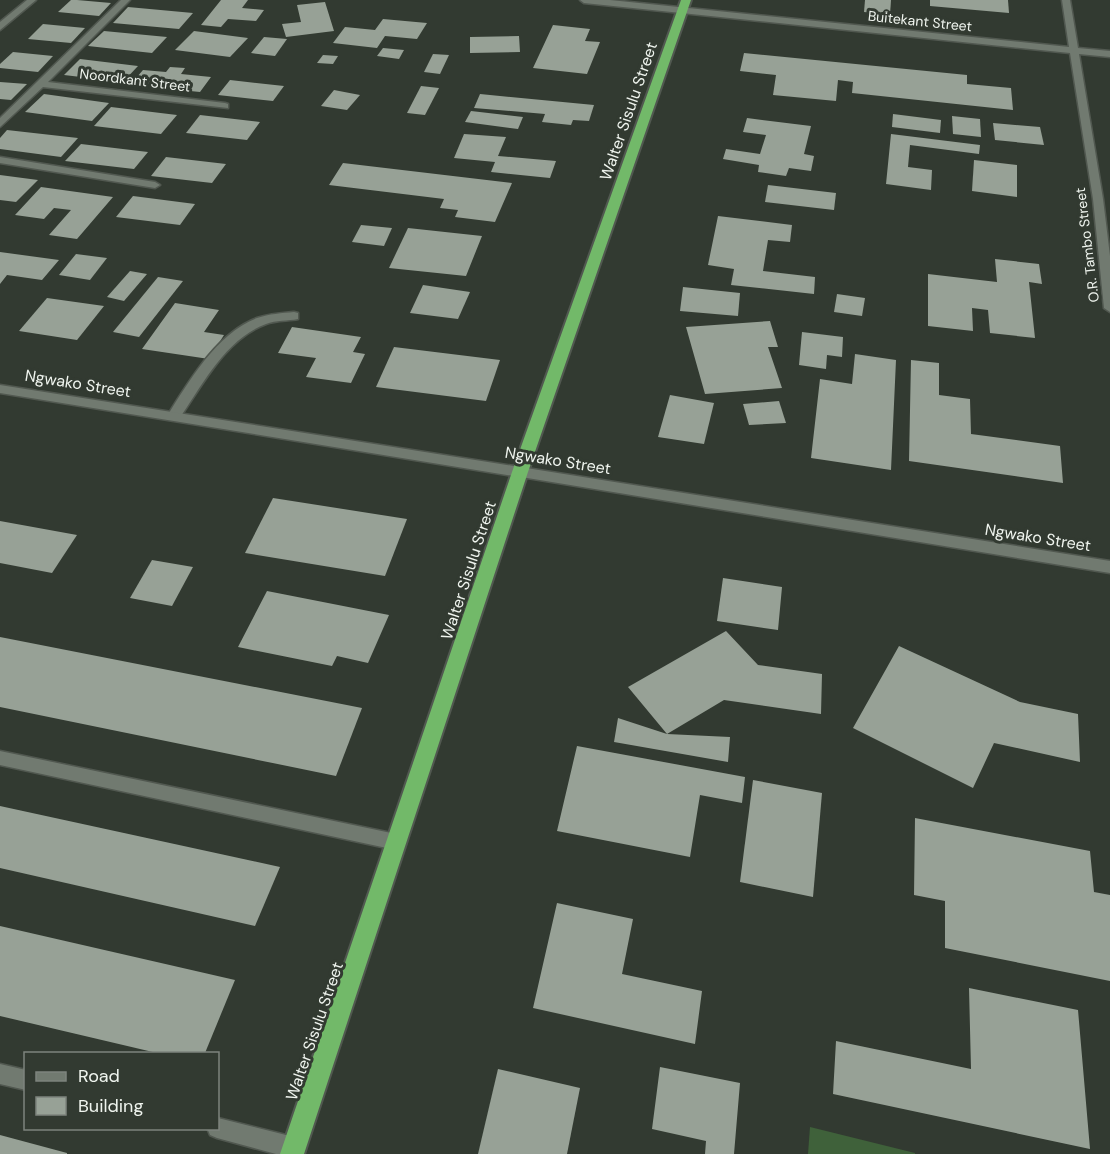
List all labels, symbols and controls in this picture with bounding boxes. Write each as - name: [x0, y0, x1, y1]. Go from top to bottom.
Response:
- street label: Buitekant Street: [867, 7, 973, 35]
- street label: Walter Sisulu Street: [595, 39, 662, 183]
- street label: Noordkant Street: [79, 64, 191, 96]
- street label: O.R. Tambo Street: [1071, 187, 1103, 303]
- street label: Ngwako Street: [23, 365, 132, 402]
- street label: Ngwako Street: [503, 442, 612, 479]
- street label: Walter Sisulu Street: [436, 498, 501, 642]
- street label: Ngwako Street: [983, 519, 1092, 556]
- street label: Walter Sisulu Street: [281, 959, 348, 1103]
- legend: [24, 1052, 219, 1130]
- text: Road: [78, 1064, 120, 1088]
- text: Building: [78, 1094, 143, 1118]

